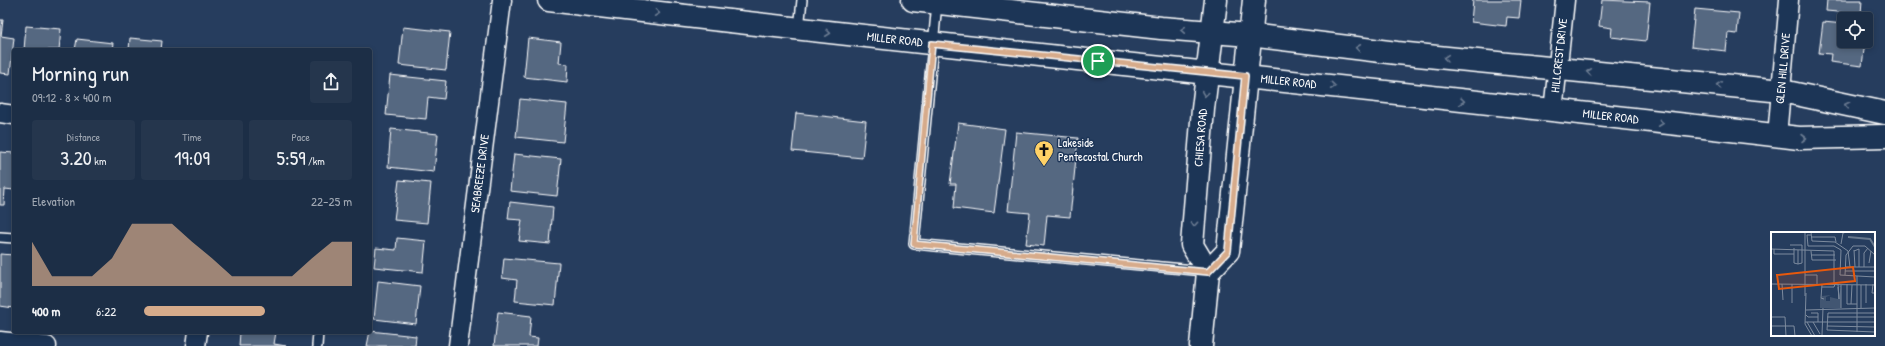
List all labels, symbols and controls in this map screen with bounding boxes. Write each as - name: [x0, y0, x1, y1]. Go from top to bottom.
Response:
- one-way arrow: [654, 8, 660, 17]
- map controls: [1837, 12, 1873, 48]
- button: locate: [1837, 12, 1873, 48]
- street label: HILLCREST DRIVE: [1546, 17, 1571, 93]
- one-way arrow: [1180, 25, 1186, 34]
- street label: MILLER ROAD: [866, 27, 924, 50]
- one-way arrow: [825, 28, 831, 37]
- street label: GLEN HILL DRIVE: [1771, 31, 1794, 104]
- pin: [1081, 44, 1115, 78]
- one-way arrow: [1355, 44, 1361, 53]
- icon: arrive: [1087, 50, 1109, 72]
- one-way arrow: [1443, 53, 1449, 62]
- text: Morning run: [32, 58, 129, 88]
- button: share: [310, 61, 352, 103]
- one-way arrow: [1586, 67, 1592, 76]
- street label: MILLER ROAD: [1260, 70, 1318, 92]
- one-way arrow: [1716, 80, 1722, 89]
- one-way arrow: [1330, 81, 1336, 90]
- text: 09:12 · 8 × 400 m: [32, 88, 111, 106]
- one-way arrow: [1201, 91, 1210, 97]
- one-way arrow: [1459, 96, 1465, 105]
- one-way arrow: [1844, 101, 1850, 109]
- street label: MILLER ROAD: [1582, 104, 1640, 128]
- street label: CHIESA ROAD: [1189, 108, 1211, 167]
- one-way arrow: [1658, 118, 1664, 127]
- text: Distance: [67, 130, 100, 144]
- text: Time: [182, 130, 202, 144]
- text: Pace: [292, 130, 310, 144]
- street label: SEABREEZE DRIVE: [466, 132, 493, 214]
- place label: Lakeside Pentecostal Church: [1058, 134, 1143, 165]
- one-way arrow: [1801, 134, 1807, 142]
- church icon: Lakeside Pentecostal Church: [1033, 139, 1055, 167]
- text: 3.20: [60, 144, 92, 171]
- text: 19:09: [174, 144, 210, 171]
- text: 5:59: [277, 144, 305, 171]
- text: km: [92, 154, 106, 168]
- text: /km: [305, 154, 325, 168]
- text: Elevation: [32, 192, 75, 210]
- text: 22–25 m: [311, 192, 352, 210]
- one-way arrow: [1189, 221, 1198, 227]
- inset map: [1771, 232, 1875, 336]
- text: 400 m: [32, 302, 60, 320]
- text: 6:22: [96, 302, 116, 320]

